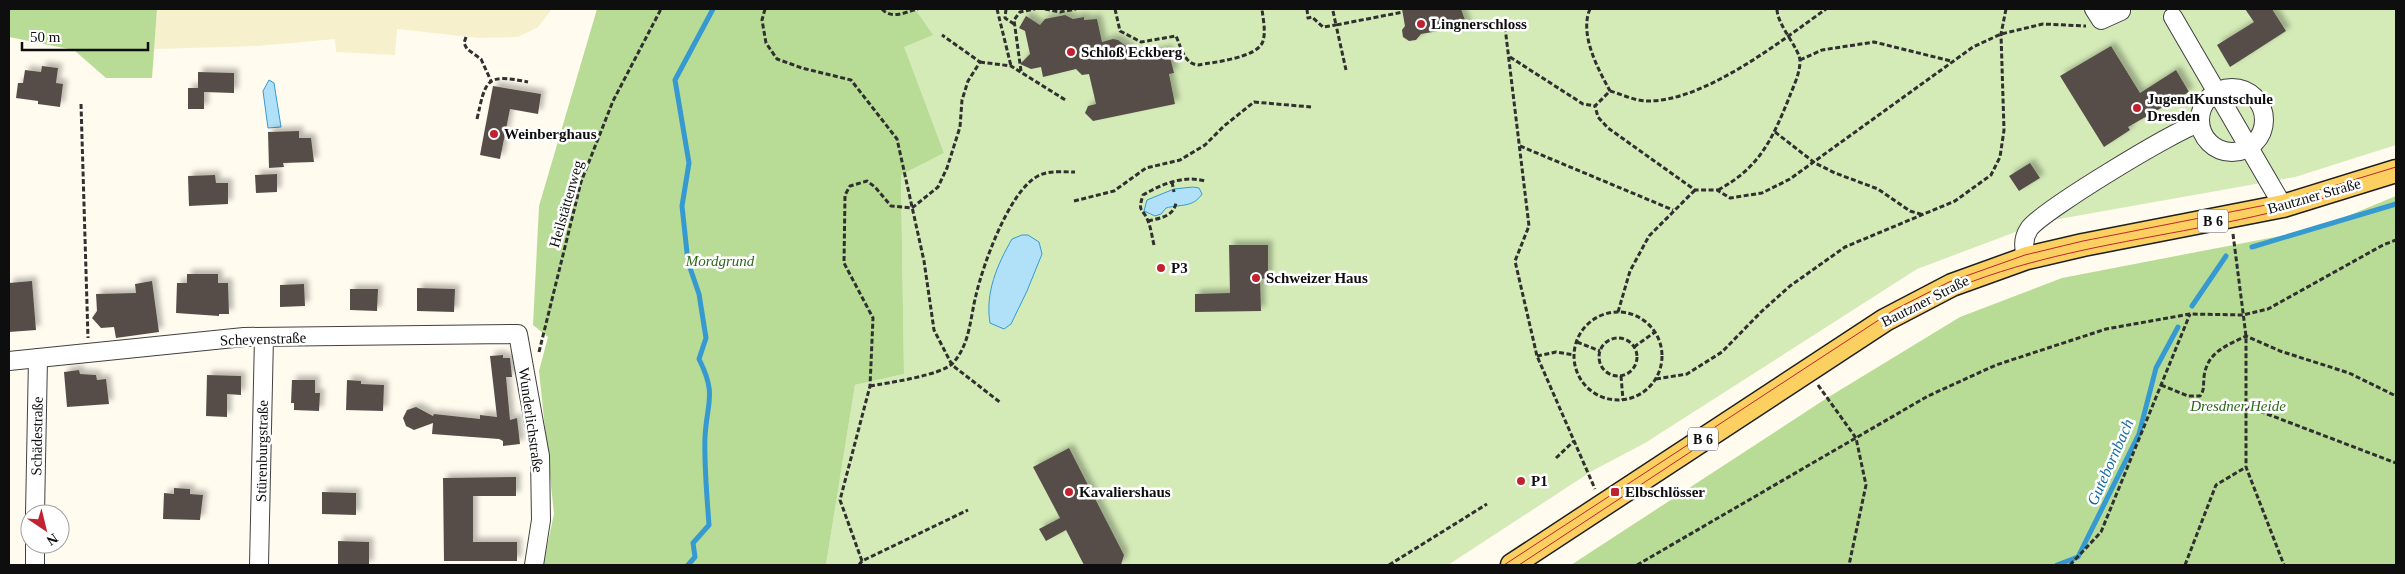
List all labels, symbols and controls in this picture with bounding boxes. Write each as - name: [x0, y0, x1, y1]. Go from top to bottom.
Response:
- place label: Lingnerschloss: [1431, 16, 1527, 32]
- marker: Lingnerschloss: [1415, 18, 1427, 30]
- scale bar: [22, 20, 149, 52]
- text: 50 m: [30, 29, 61, 45]
- place label: Schloß Eckberg: [1081, 44, 1183, 60]
- marker: Schloß Eckberg: [1065, 46, 1077, 58]
- place label: JugendKunstschule Dresden: [2147, 91, 2273, 124]
- marker: JugendKunstschule Dresden: [2131, 102, 2143, 114]
- place label: Weinberghaus: [504, 126, 597, 142]
- marker: Weinberghaus: [488, 128, 500, 140]
- street label: Heilstättenweg: [546, 158, 586, 249]
- street label: Bautzner Straße: [2266, 175, 2363, 217]
- road number: B 6: [2198, 210, 2228, 232]
- park label: Mordgrund: [685, 253, 755, 269]
- place label: P3: [1171, 260, 1188, 276]
- marker: P3: [1155, 262, 1167, 274]
- place label: Schweizer Haus: [1266, 270, 1368, 286]
- marker: Schweizer Haus: [1250, 272, 1262, 284]
- street label: Bautzner Straße: [1879, 272, 1972, 330]
- street label: Schevenstraße: [219, 329, 307, 349]
- street label: Wunderlichstraße: [516, 366, 546, 474]
- street label: Schädestraße: [28, 396, 46, 476]
- park label: Dresdner Heide: [2189, 398, 2286, 414]
- street label: Stürenburgstraße: [253, 399, 271, 502]
- water label: Gutebornbach: [2083, 416, 2137, 508]
- road number: B 6: [1688, 428, 1718, 450]
- place label: P1: [1531, 473, 1548, 489]
- marker: P1: [1515, 475, 1527, 487]
- place label: Kavaliershaus: [1079, 484, 1171, 500]
- place label: Elbschlösser: [1625, 484, 1705, 500]
- marker: Kavaliershaus: [1063, 486, 1075, 498]
- marker: Elbschlösser: [1609, 486, 1621, 498]
- north arrow: [20, 504, 70, 554]
- text: N: [44, 530, 61, 548]

